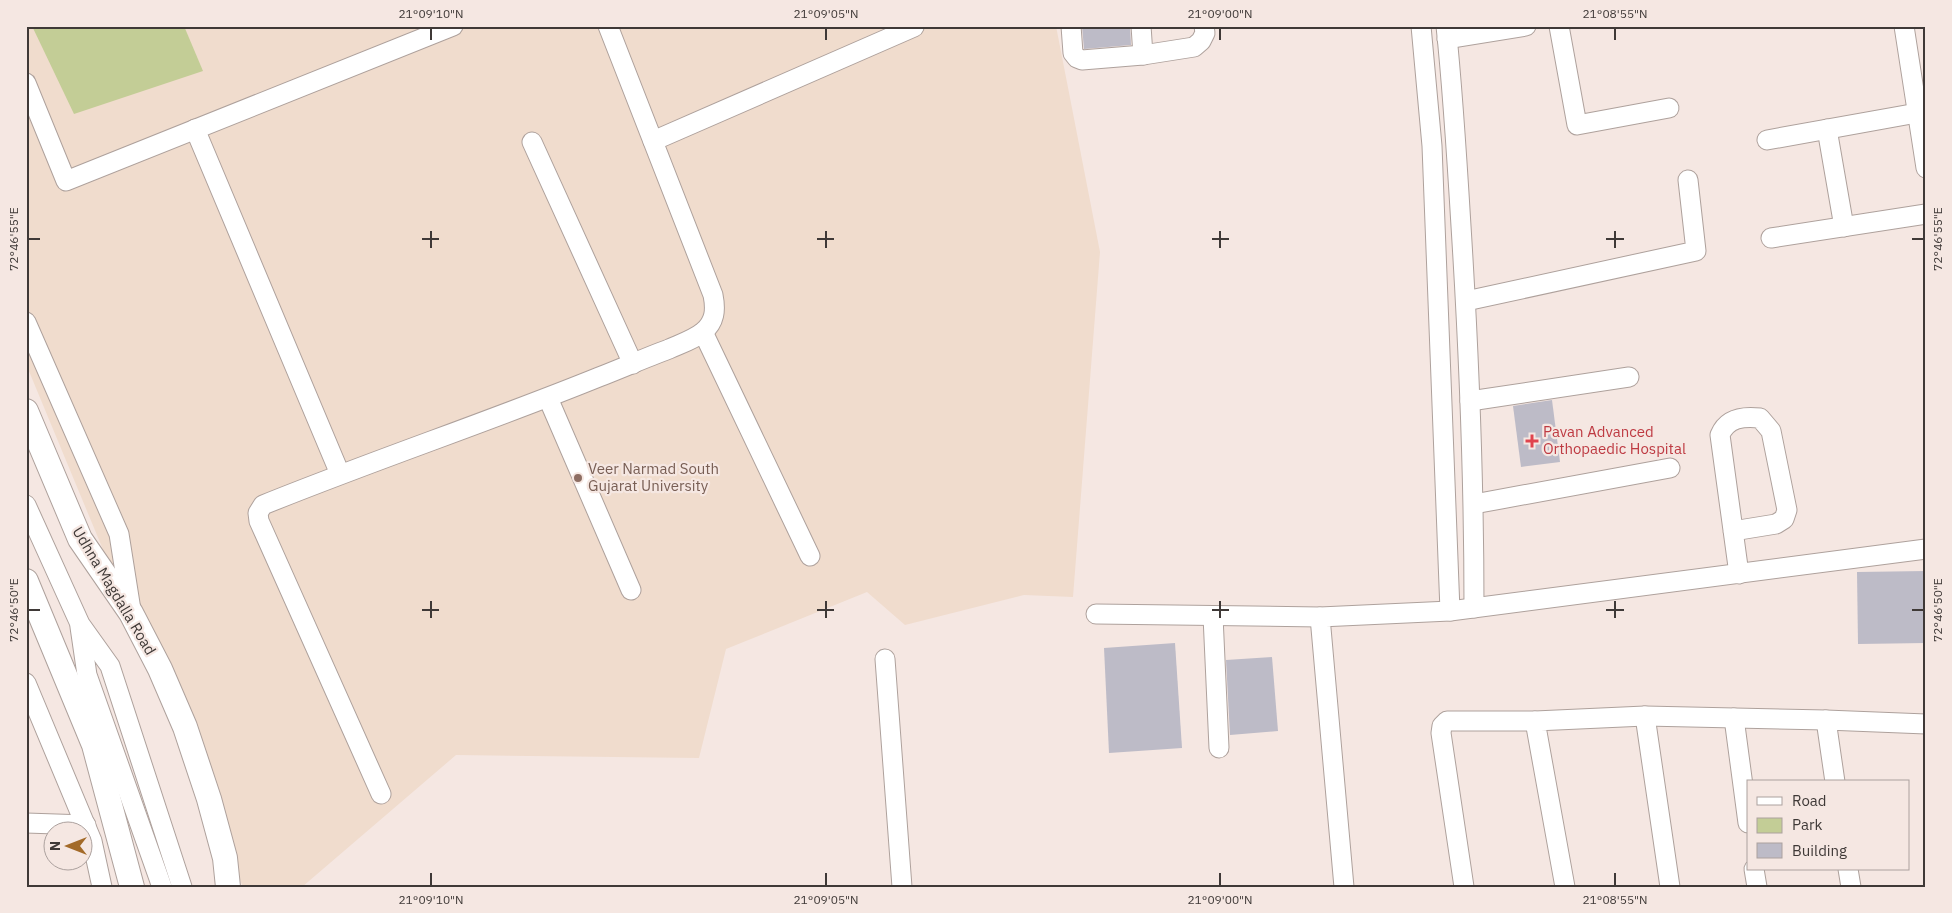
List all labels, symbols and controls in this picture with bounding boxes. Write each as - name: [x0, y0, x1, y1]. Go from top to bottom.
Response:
- text: 21°09'10"N: [398, 6, 464, 21]
- text: 21°09'05"N: [793, 6, 859, 21]
- text: 21°09'00"N: [1187, 6, 1253, 21]
- text: 21°08'55"N: [1582, 6, 1648, 21]
- text: 72°46'55"E: [6, 207, 21, 271]
- text: 72°46'55"E: [1930, 207, 1945, 271]
- place label: Pavan Advanced Orthopaedic Hospital: [1543, 422, 1686, 458]
- marker: Pavan Advanced Orthopaedic Hospital: [1525, 434, 1539, 448]
- place label: Veer Narmad South Gujarat University: [588, 459, 719, 495]
- marker: Veer Narmad South Gujarat University: [572, 472, 584, 484]
- street label: Udhna Magdalla Road: [69, 523, 160, 658]
- text: 72°46'50"E: [6, 578, 21, 642]
- text: 72°46'50"E: [1930, 578, 1945, 642]
- legend: [1747, 780, 1910, 870]
- text: Road: [1792, 791, 1827, 810]
- text: Park: [1792, 815, 1822, 834]
- north arrow: [42, 820, 92, 870]
- text: N: [46, 841, 64, 851]
- text: Building: [1792, 841, 1847, 860]
- text: 21°09'10"N: [398, 892, 464, 907]
- text: 21°09'05"N: [793, 892, 859, 907]
- text: 21°09'00"N: [1187, 892, 1253, 907]
- text: 21°08'55"N: [1582, 892, 1648, 907]

